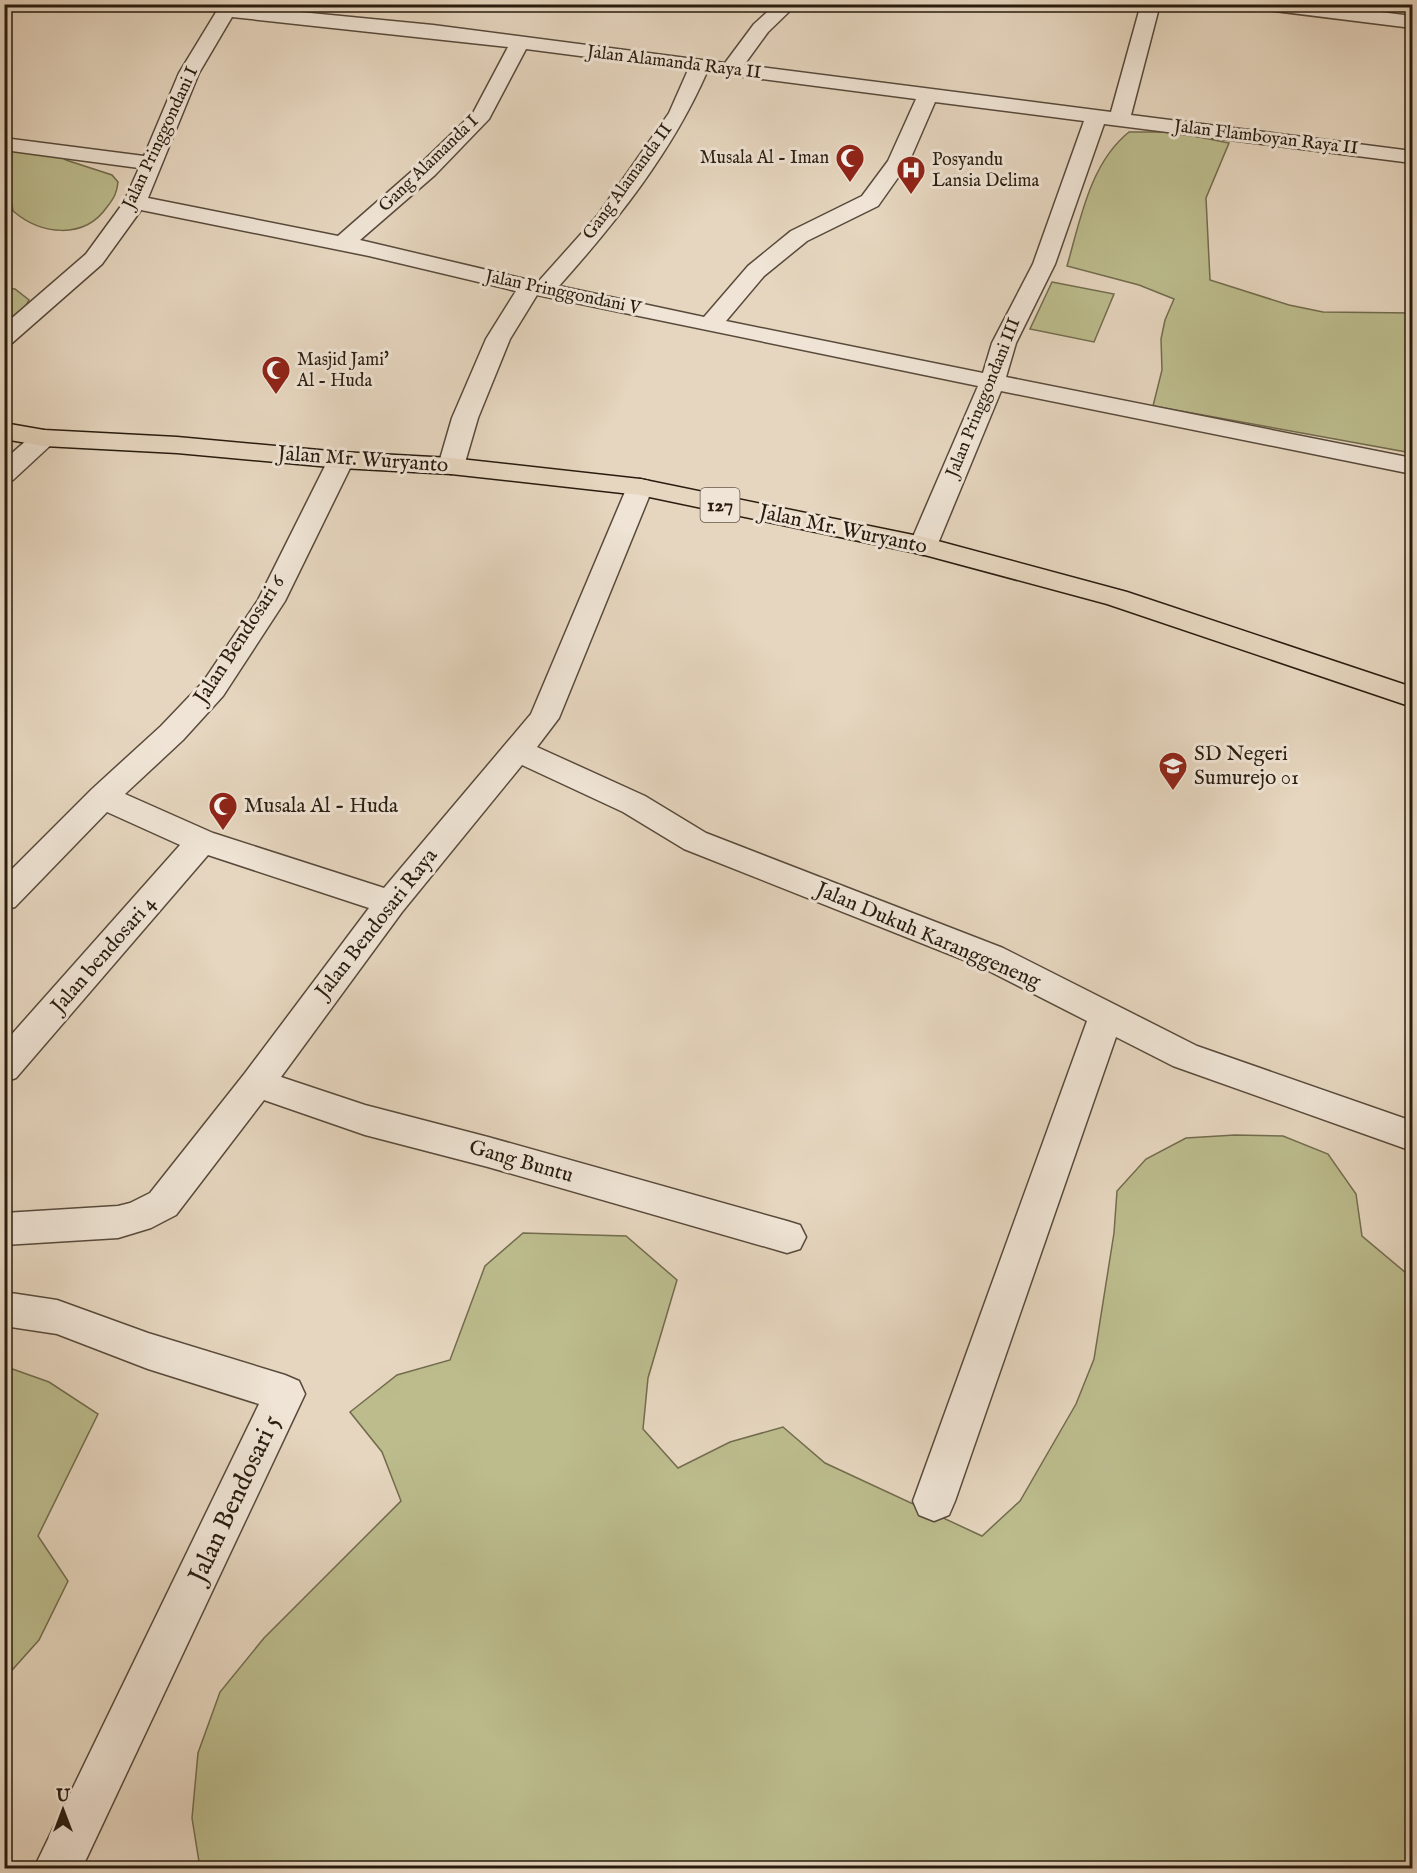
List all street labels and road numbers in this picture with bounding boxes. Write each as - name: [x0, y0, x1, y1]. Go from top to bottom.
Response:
- street label: Jalan Alamanda Raya II: [584, 41, 763, 85]
- street label: Jalan Pringgondani I: [117, 63, 204, 215]
- street label: Gang Alamanda I: [374, 110, 484, 218]
- street label: Jalan Flamboyan Raya II: [1171, 115, 1360, 161]
- street label: Gang Alamanda II: [578, 119, 678, 245]
- street label: Jalan Pringgondani V: [481, 265, 644, 321]
- street label: Jalan Pringgondani III: [941, 315, 1027, 483]
- street label: Jalan Mr. Wuryanto: [275, 440, 449, 479]
- road number: 127: [700, 488, 740, 522]
- street label: Jalan Mr. Wuryanto: [755, 499, 929, 561]
- street label: Jalan Bendosari 6: [187, 570, 292, 711]
- street label: Jalan Bendosari Raya: [309, 843, 445, 1006]
- street label: Jalan Dukuh Karanggeneng: [810, 876, 1045, 996]
- street label: Jalan bendosari 4: [44, 890, 163, 1021]
- street label: Gang Buntu: [466, 1134, 576, 1190]
- street label: Jalan Bendosari 5: [180, 1410, 288, 1591]

